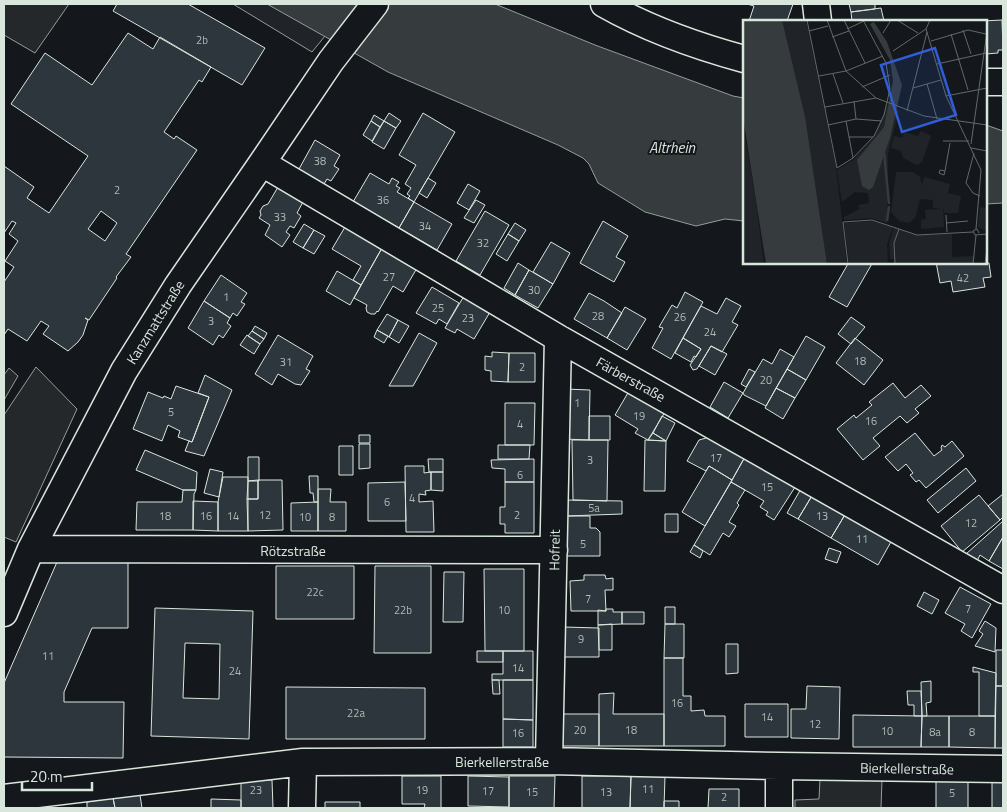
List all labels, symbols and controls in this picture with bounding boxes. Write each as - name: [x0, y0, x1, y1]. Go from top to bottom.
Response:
- inset map: [743, 20, 987, 264]
- house number: 2b: [196, 32, 208, 48]
- water label: Altrhein: [649, 136, 696, 159]
- house number: 38: [314, 153, 326, 169]
- house number: 2: [114, 182, 120, 198]
- house number: 36: [377, 192, 389, 208]
- house number: 33: [274, 209, 286, 225]
- house number: 34: [419, 218, 431, 234]
- house number: 32: [477, 235, 489, 251]
- house number: 27: [383, 269, 395, 285]
- house number: 42: [957, 270, 969, 286]
- street label: Kanzmattstraße: [121, 276, 189, 368]
- house number: 30: [528, 282, 540, 298]
- house number: 1: [223, 289, 229, 305]
- house number: 25: [432, 300, 444, 316]
- house number: 28: [592, 308, 604, 324]
- house number: 26: [674, 309, 686, 325]
- house number: 23: [462, 310, 474, 326]
- house number: 3: [208, 313, 214, 329]
- house number: 24: [704, 324, 716, 340]
- street label: Färberstraße: [592, 351, 670, 407]
- house number: 18: [854, 353, 866, 369]
- house number: 31: [280, 354, 292, 370]
- house number: 2: [519, 359, 525, 375]
- house number: 20: [760, 372, 772, 388]
- house number: 1: [574, 395, 580, 411]
- house number: 5: [168, 404, 174, 420]
- house number: 19: [633, 408, 645, 424]
- house number: 16: [865, 413, 877, 429]
- house number: 4: [517, 416, 523, 432]
- house number: 17: [710, 450, 722, 466]
- house number: 3: [587, 452, 593, 468]
- house number: 6: [517, 467, 523, 483]
- house number: 15: [761, 479, 773, 495]
- house number: 4: [409, 490, 415, 506]
- house number: 6: [384, 494, 390, 510]
- house number: 5a: [588, 500, 600, 516]
- house number: 12: [259, 507, 271, 523]
- house number: 2: [514, 507, 520, 523]
- house number: 18: [159, 508, 171, 524]
- house number: 16: [200, 508, 212, 524]
- house number: 14: [227, 508, 239, 524]
- house number: 13: [816, 508, 828, 524]
- house number: 10: [299, 509, 311, 525]
- house number: 8: [329, 509, 335, 525]
- house number: 12: [965, 515, 977, 531]
- street label: Hofreit: [543, 529, 565, 571]
- house number: 11: [856, 531, 868, 547]
- house number: 5: [580, 536, 586, 552]
- street label: Rötzstraße: [260, 540, 326, 561]
- house number: 22c: [306, 584, 324, 600]
- house number: 7: [585, 591, 591, 607]
- house number: 7: [965, 601, 971, 617]
- house number: 22b: [394, 602, 412, 618]
- house number: 10: [498, 602, 510, 618]
- house number: 9: [578, 631, 584, 647]
- house number: 11: [42, 648, 54, 664]
- house number: 14: [512, 660, 524, 676]
- house number: 24: [229, 663, 241, 679]
- house number: 16: [671, 695, 683, 711]
- house number: 22a: [347, 705, 365, 721]
- house number: 14: [761, 709, 773, 725]
- house number: 12: [809, 716, 821, 732]
- house number: 20: [574, 722, 586, 738]
- house number: 18: [625, 722, 637, 738]
- house number: 10: [881, 723, 893, 739]
- house number: 8a: [929, 724, 941, 740]
- house number: 8: [969, 724, 975, 740]
- house number: 16: [512, 725, 524, 741]
- street label: Bierkellerstraße: [455, 751, 549, 772]
- street label: Bierkellerstraße: [860, 757, 954, 779]
- scale bar: [22, 760, 92, 792]
- text: 20 m: [30, 765, 63, 788]
- house number: 11: [642, 781, 654, 797]
- house number: 23: [250, 782, 262, 798]
- house number: 19: [416, 782, 428, 798]
- house number: 17: [482, 783, 494, 799]
- house number: 15: [526, 784, 538, 800]
- house number: 13: [600, 784, 612, 800]
- house number: 5: [949, 785, 955, 801]
- house number: 2: [721, 789, 727, 805]

